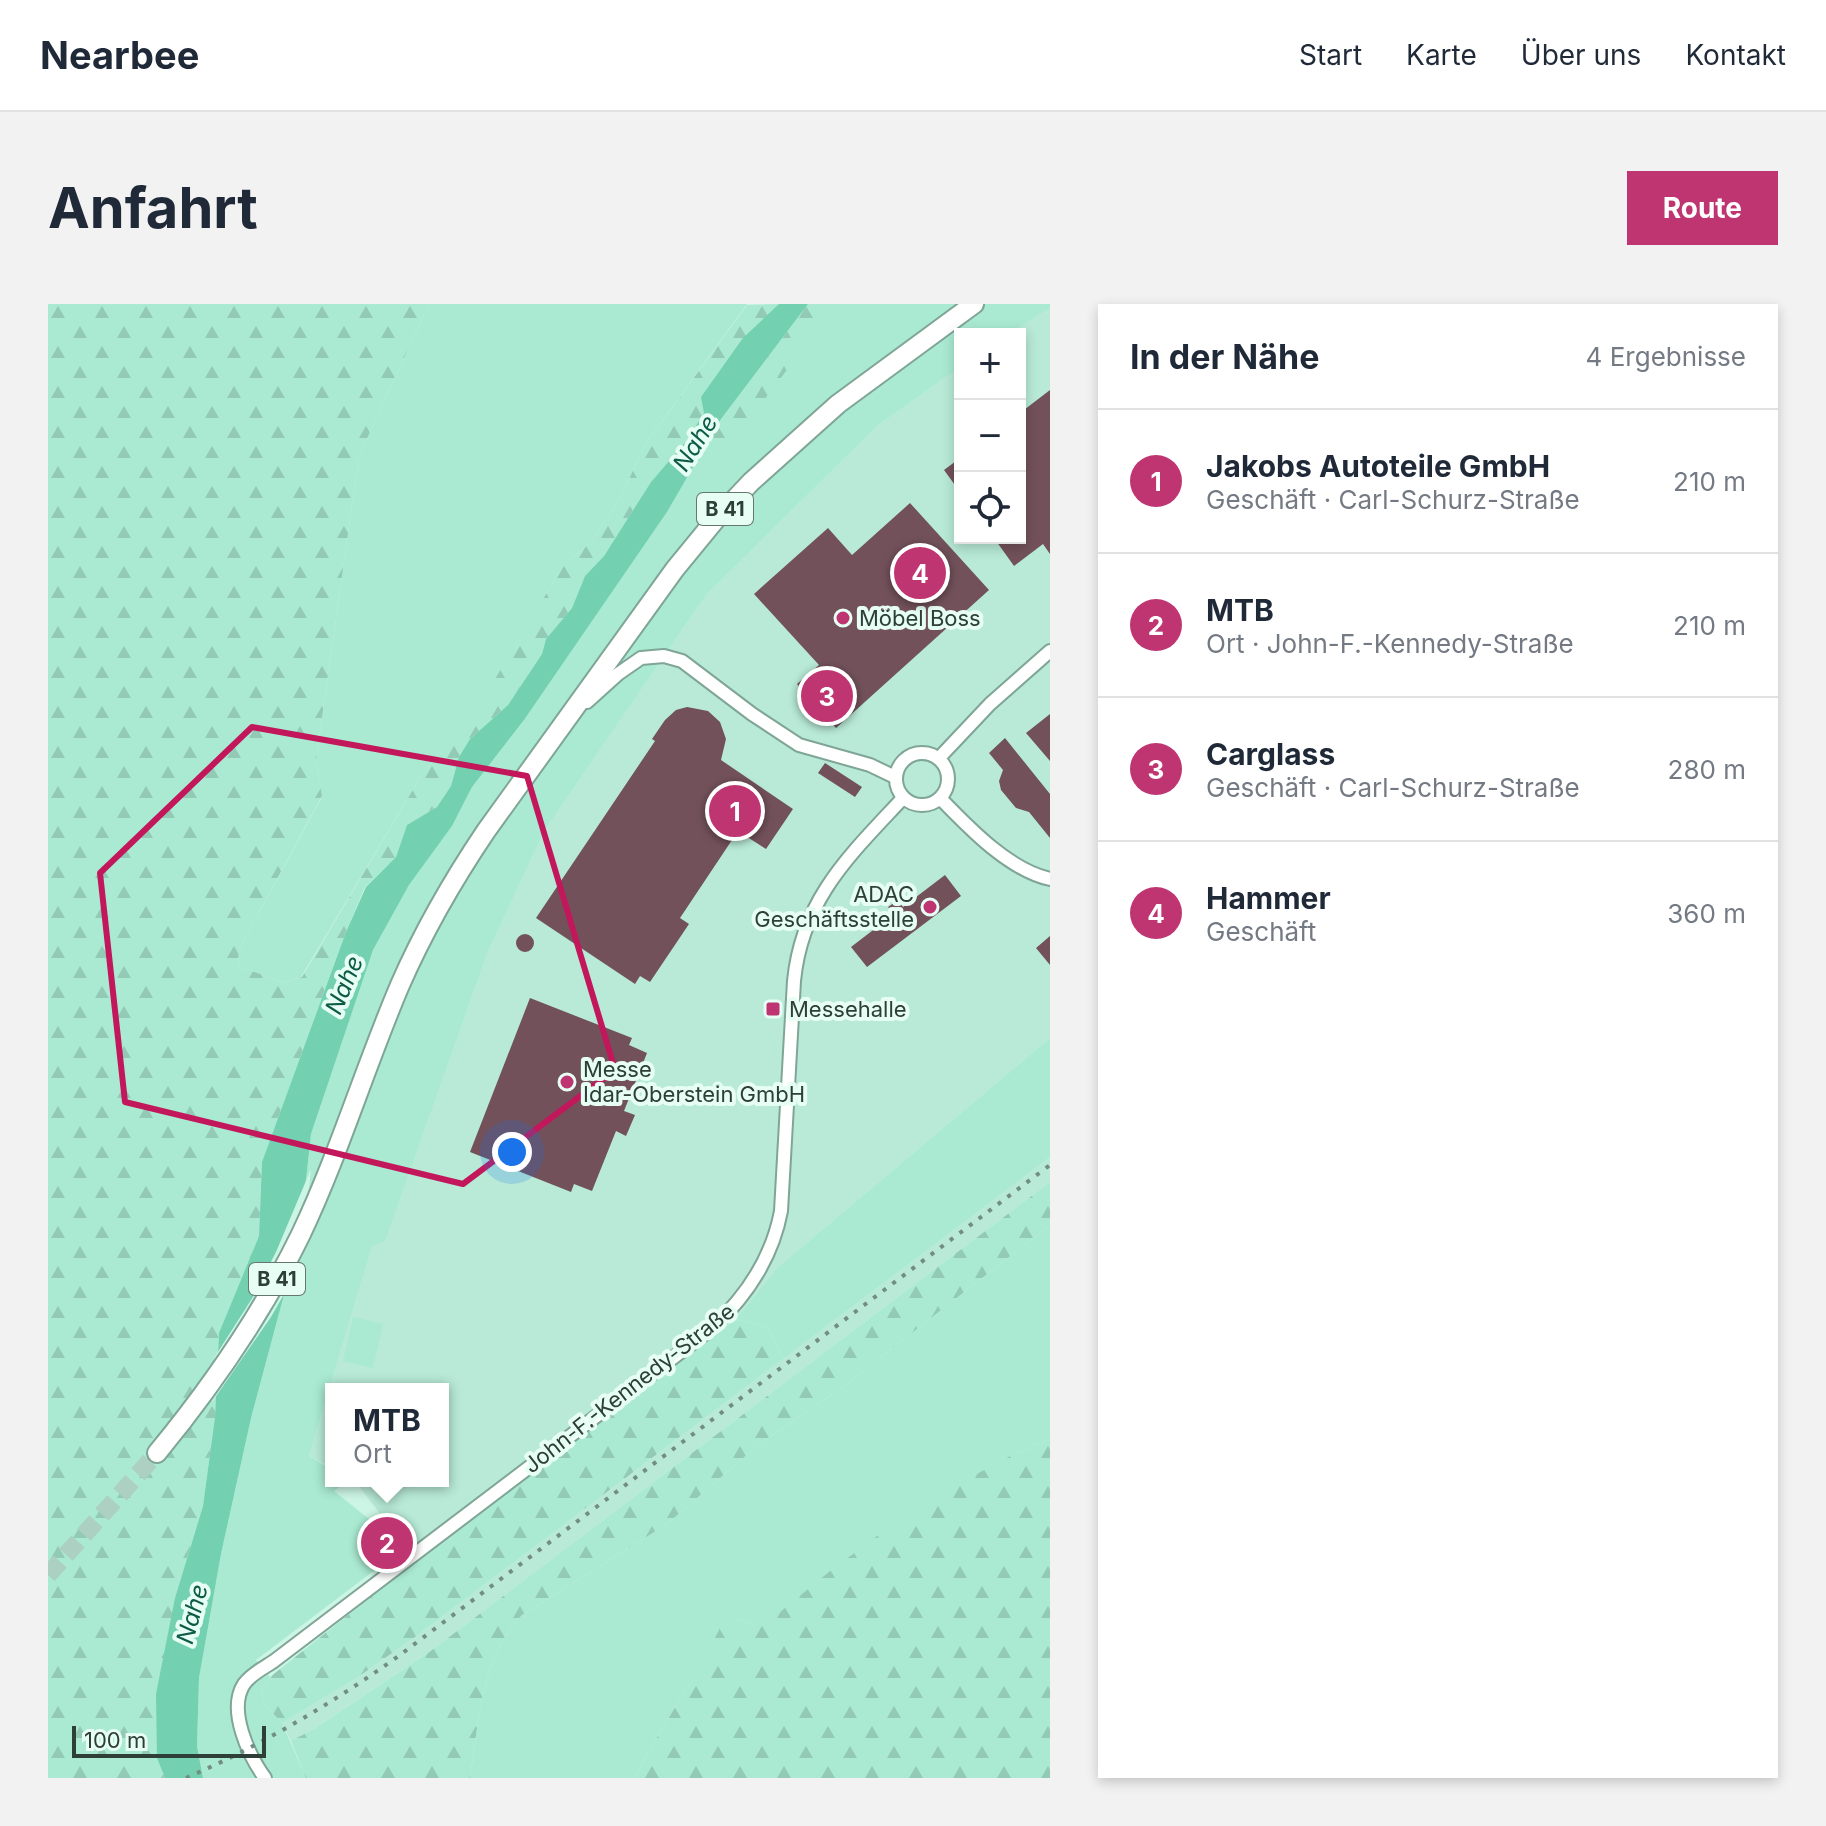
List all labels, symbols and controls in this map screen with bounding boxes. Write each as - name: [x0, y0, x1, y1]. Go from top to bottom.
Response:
- text: Nearbee: [40, 32, 199, 78]
- text: Start: [1299, 38, 1362, 72]
- text: Karte: [1406, 38, 1477, 72]
- text: Über uns: [1521, 38, 1641, 72]
- text: Kontakt: [1685, 38, 1786, 72]
- button: Route: [1627, 171, 1778, 245]
- text: Anfahrt: [48, 174, 258, 242]
- map controls: [954, 328, 1026, 544]
- button: +: [954, 328, 1026, 400]
- text: In der Nähe: [1130, 336, 1319, 377]
- text: 4 Ergebnisse: [1586, 341, 1746, 372]
- button: −: [954, 400, 1026, 472]
- water label: Nahe: [667, 410, 723, 476]
- text: Jakobs Autoteile GmbH: [1206, 448, 1550, 484]
- text: 1: [1150, 466, 1162, 497]
- text: 210 m: [1673, 466, 1746, 497]
- button: locate: [954, 472, 1026, 544]
- text: Geschäft · Carl-Schurz-Straße: [1206, 484, 1580, 515]
- road number: B 41: [697, 493, 753, 525]
- pin: 4: [894, 543, 946, 603]
- text: MTB: [1206, 592, 1274, 628]
- place label: Möbel Boss: [859, 605, 981, 631]
- marker: Möbel Boss: [834, 609, 852, 627]
- text: 2: [1148, 610, 1164, 641]
- text: 210 m: [1673, 610, 1746, 641]
- text: Ort · John-F.-Kennedy-Straße: [1206, 628, 1574, 659]
- pin: 3: [801, 666, 853, 726]
- text: Carglass: [1206, 736, 1335, 772]
- text: 3: [1148, 754, 1164, 785]
- text: 280 m: [1668, 754, 1746, 785]
- text: Geschäft · Carl-Schurz-Straße: [1206, 772, 1580, 803]
- pin: 1: [709, 781, 761, 841]
- text: Hammer: [1206, 880, 1331, 916]
- place label: ADAC Geschäftsstelle: [754, 881, 914, 932]
- marker: ADAC Geschäftsstelle: [921, 898, 939, 916]
- text: 4: [1147, 898, 1165, 929]
- text: 360 m: [1667, 898, 1746, 929]
- text: Geschäft: [1206, 916, 1316, 947]
- water label: Nahe: [319, 951, 369, 1019]
- place label: Messehalle: [789, 996, 907, 1022]
- marker: Messehalle: [764, 1000, 782, 1018]
- place label: Messe Idar-Oberstein GmbH: [583, 1056, 805, 1107]
- marker: Messe Idar-Oberstein GmbH: [558, 1073, 576, 1091]
- your location: [492, 1132, 532, 1172]
- road number: B 41: [249, 1263, 305, 1295]
- street label: John-F.-Kennedy-Straße: [519, 1298, 739, 1478]
- popup: [325, 1383, 449, 1487]
- text: MTB: [353, 1402, 421, 1438]
- text: Ort: [353, 1438, 392, 1469]
- pin: 2: [361, 1513, 413, 1573]
- water label: Nahe: [170, 1581, 214, 1647]
- scale bar: [72, 1722, 266, 1758]
- text: 100 m: [84, 1727, 146, 1753]

